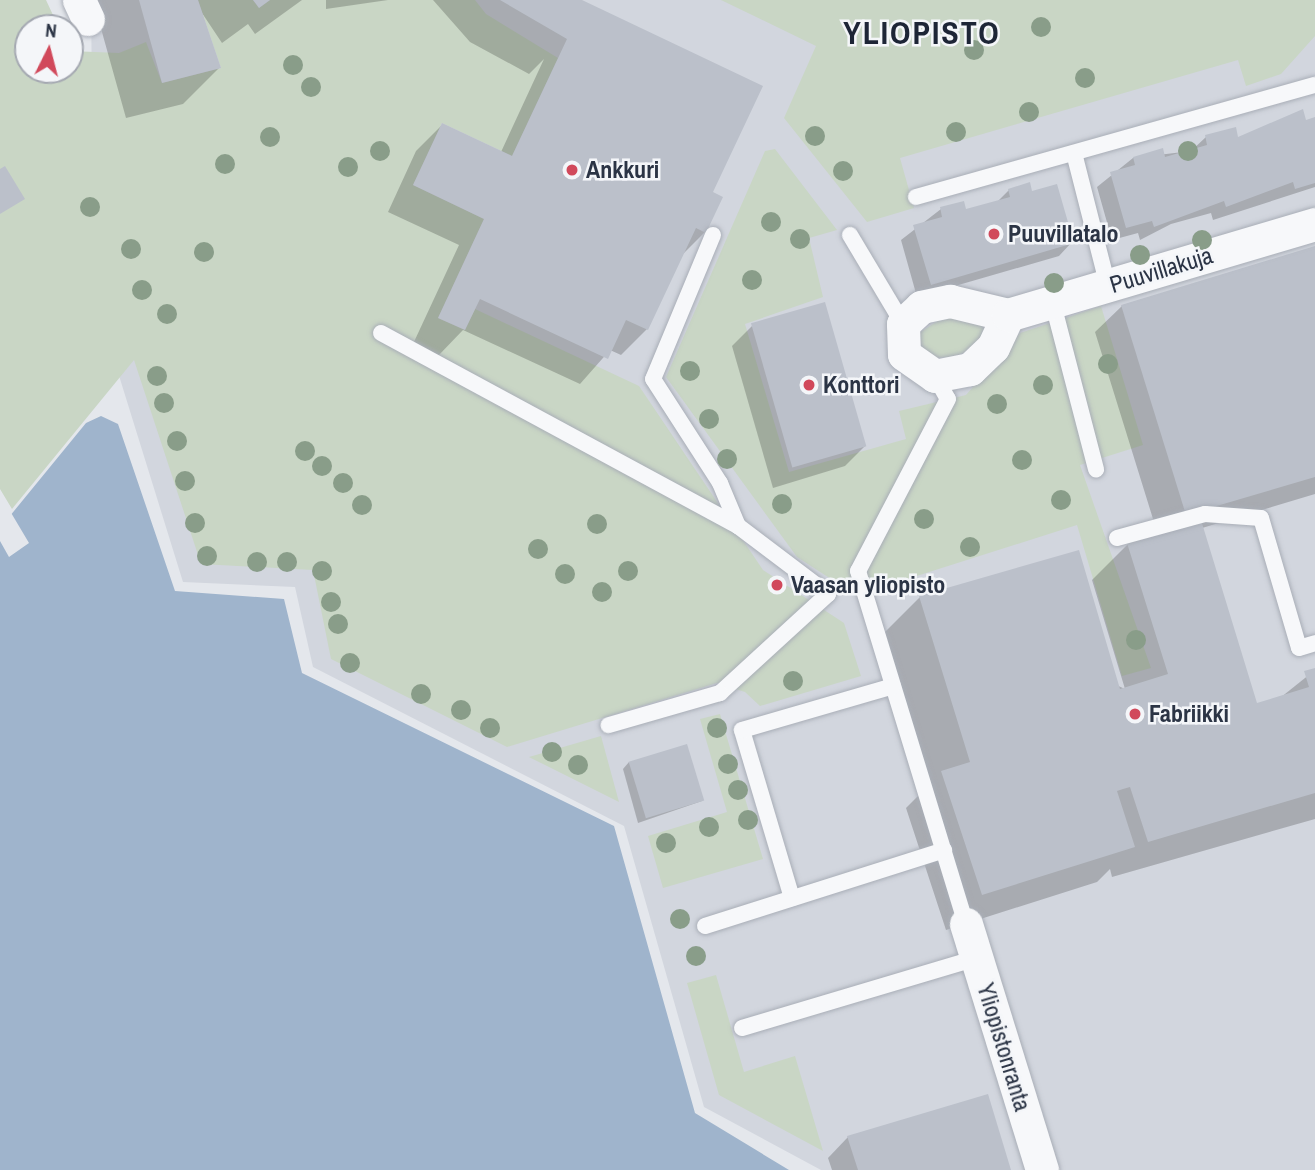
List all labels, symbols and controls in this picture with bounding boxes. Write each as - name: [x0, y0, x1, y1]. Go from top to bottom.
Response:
- north arrow: [14, 14, 84, 84]
- district label: YLIOPISTO: [844, 14, 1000, 52]
- text: N: [44, 17, 58, 44]
- place label: Ankkuri: [586, 156, 659, 184]
- marker: Ankkuri: [564, 162, 580, 178]
- place label: Puuvillatalo: [1008, 220, 1118, 248]
- marker: Puuvillatalo: [986, 226, 1002, 242]
- street label: Puuvillakuja: [1106, 241, 1216, 299]
- place label: Konttori: [823, 371, 900, 399]
- marker: Konttori: [801, 377, 817, 393]
- place label: Vaasan yliopisto: [791, 571, 945, 599]
- marker: Vaasan yliopisto: [769, 577, 785, 593]
- place label: Fabriikki: [1149, 700, 1229, 728]
- marker: Fabriikki: [1127, 706, 1143, 722]
- street label: Yliopistonranta: [971, 979, 1037, 1115]

